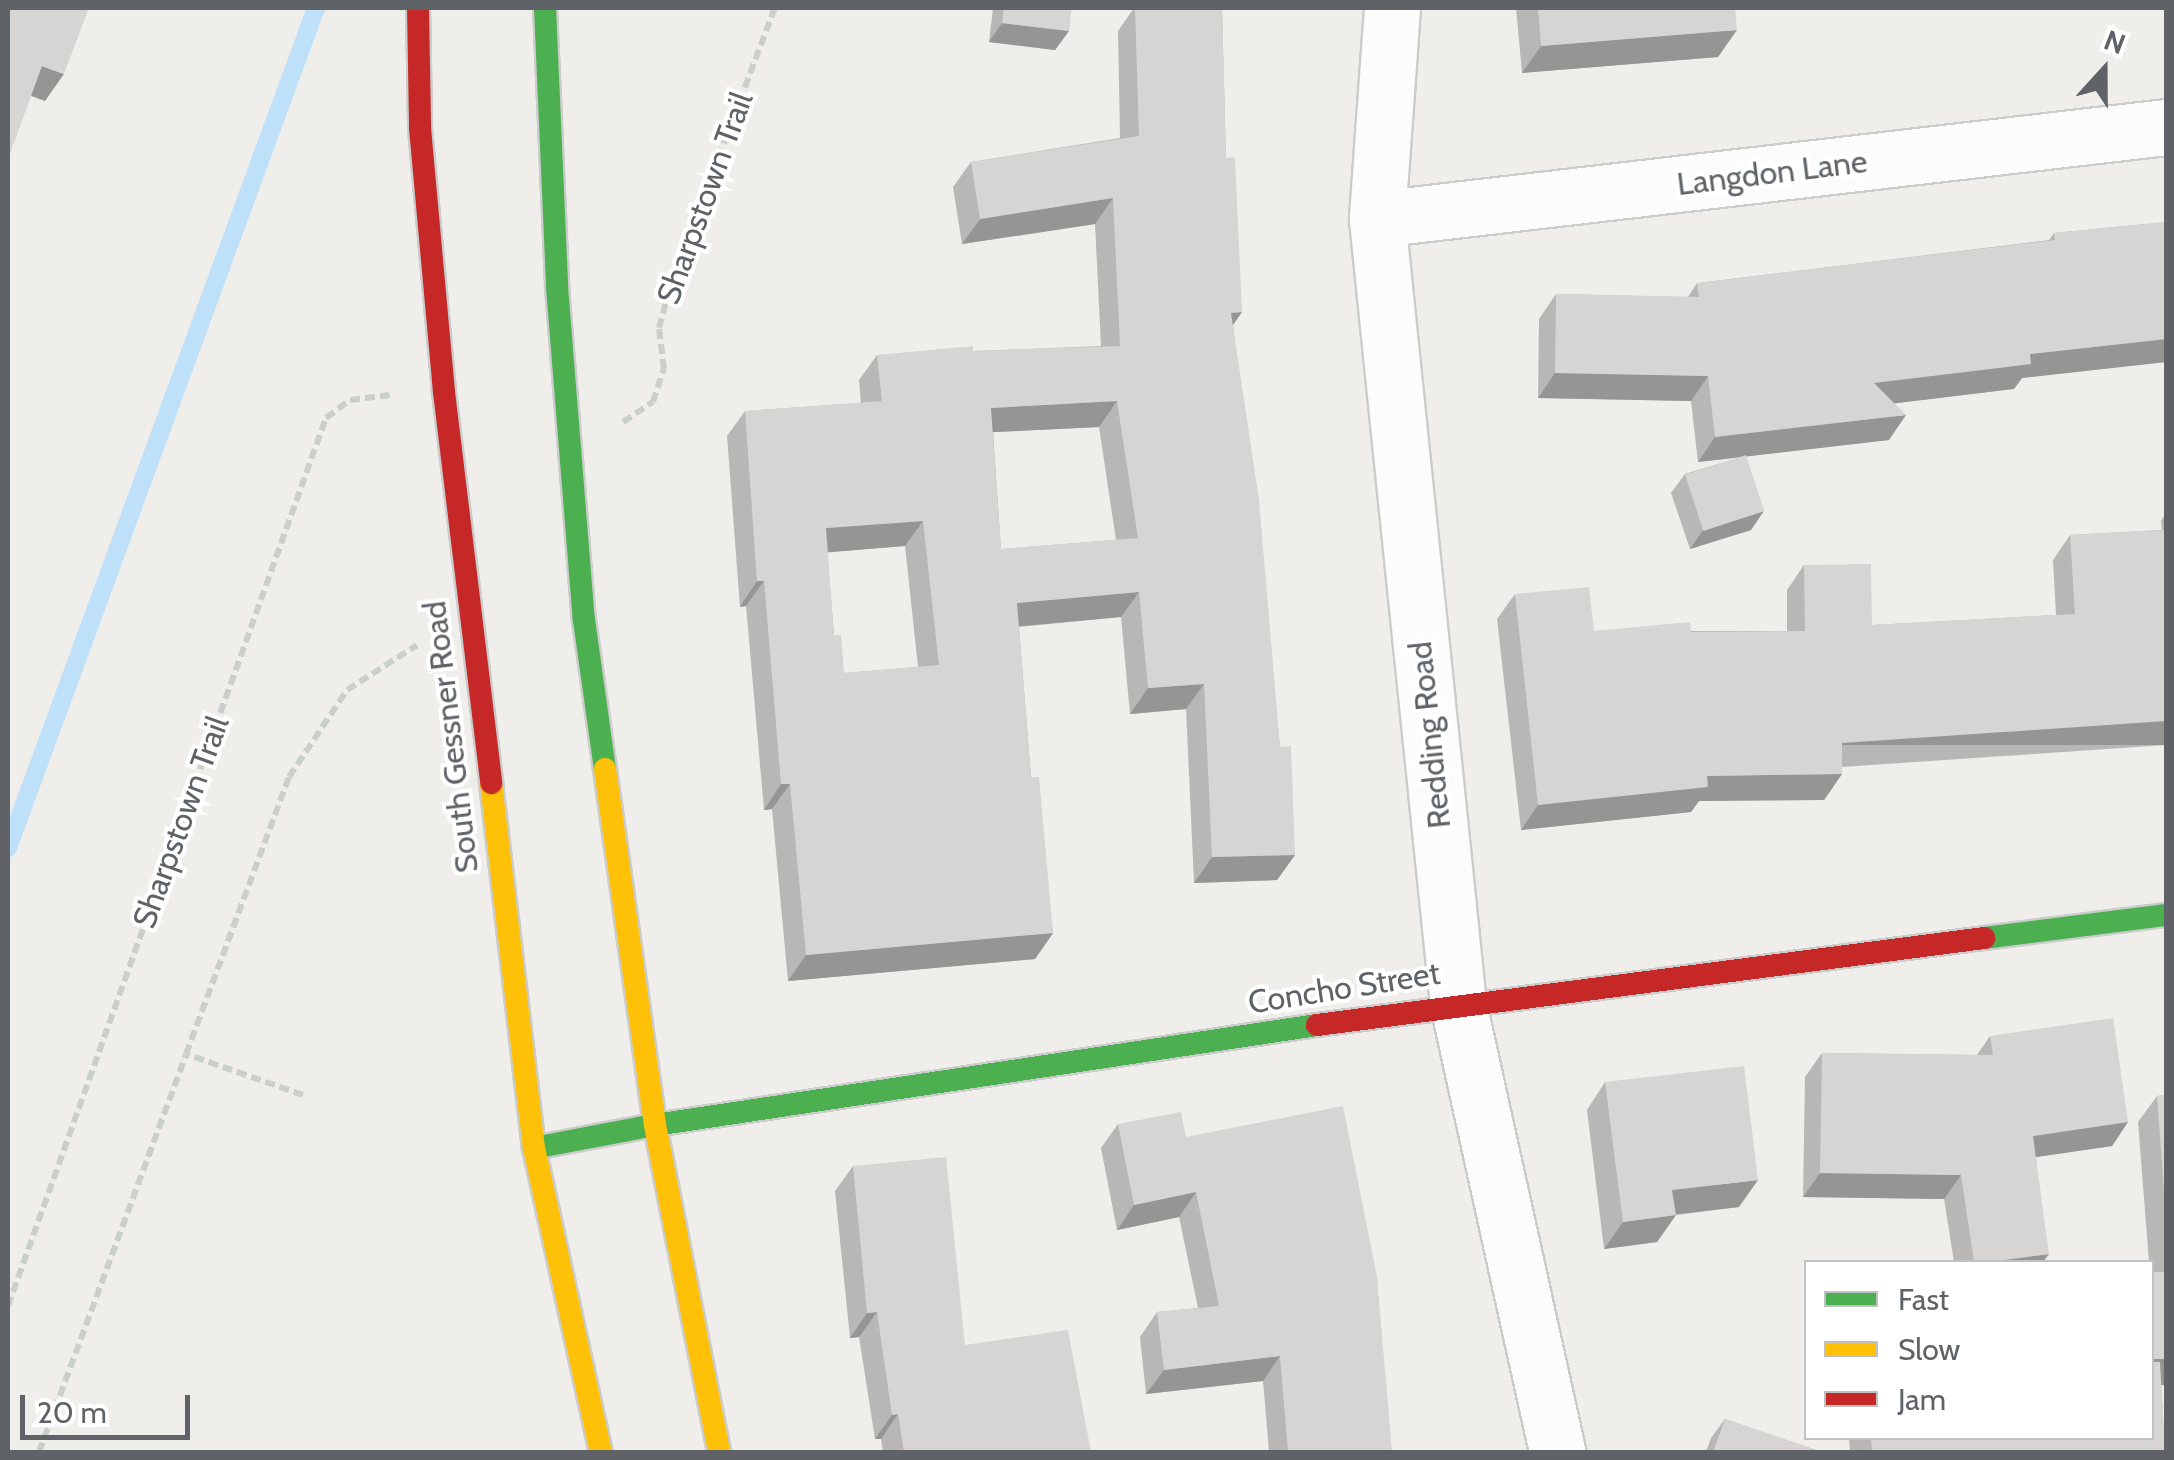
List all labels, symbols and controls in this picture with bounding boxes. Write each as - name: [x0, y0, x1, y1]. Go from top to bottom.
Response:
- north arrow: [2054, 20, 2154, 120]
- text: N: [2099, 23, 2130, 61]
- street label: Sharpstown Trail: [649, 87, 761, 309]
- street label: Langdon Lane: [1675, 142, 1869, 204]
- street label: South Gessner Road: [415, 599, 487, 875]
- street label: Redding Road: [1401, 640, 1459, 830]
- street label: Sharpstown Trail: [125, 711, 237, 933]
- street label: Concho Street: [1245, 954, 1443, 1022]
- legend: [1804, 1260, 2154, 1440]
- text: Fast: [1898, 1281, 1949, 1318]
- text: Slow: [1898, 1331, 1960, 1368]
- scale bar: [25, 1375, 195, 1437]
- text: Jam: [1898, 1381, 1946, 1418]
- text: 20 m: [37, 1394, 107, 1431]

